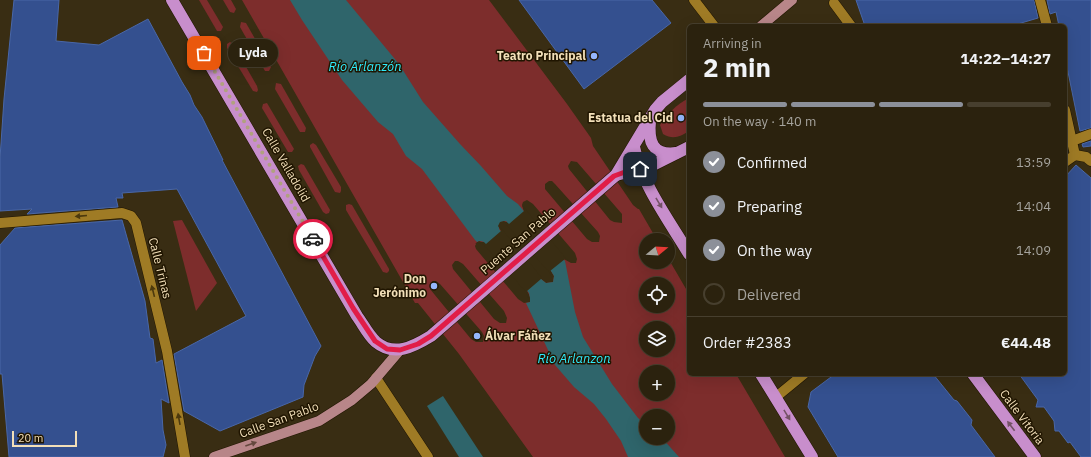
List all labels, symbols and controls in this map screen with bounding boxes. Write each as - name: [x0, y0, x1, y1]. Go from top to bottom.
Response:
- text: Arriving in: [703, 35, 762, 52]
- pin: [187, 36, 221, 70]
- callout: Lyda: [228, 39, 278, 67]
- icon: bag: [193, 42, 215, 64]
- text: Lyda: [239, 44, 267, 61]
- place label: Teatro Principal: [497, 48, 586, 63]
- text: 14:22–14:27: [960, 49, 1051, 68]
- text: 2 min: [703, 50, 771, 84]
- marker: Teatro Principal: [589, 51, 599, 61]
- water label: Río Arlanzón: [328, 58, 402, 75]
- place label: Estatua del Cid: [588, 110, 673, 125]
- marker: Estatua del Cid: [676, 113, 686, 123]
- text: On the way · 140 m: [703, 113, 816, 130]
- street label: Calle Valladolid: [259, 125, 314, 204]
- icon: check: [703, 151, 725, 173]
- pin: [623, 152, 657, 186]
- text: Confirmed: [737, 153, 807, 172]
- text: 13:59: [1016, 154, 1051, 171]
- icon: home: [629, 158, 651, 180]
- icon: check: [703, 195, 725, 217]
- one-way arrow: [655, 197, 662, 209]
- text: Preparing: [737, 197, 802, 216]
- text: 14:04: [1016, 198, 1051, 215]
- street label: Puente San Pablo: [477, 204, 559, 277]
- one-way arrow: [75, 213, 87, 219]
- courier: [293, 219, 333, 259]
- icon: car: [302, 228, 324, 250]
- north arrow: [639, 233, 675, 269]
- map controls: [639, 233, 675, 445]
- street label: Calle Trinas: [146, 236, 175, 300]
- icon: check: [703, 239, 725, 261]
- text: On the way: [737, 241, 812, 260]
- text: 14:09: [1016, 242, 1051, 259]
- place label: Don Jerónimo: [373, 271, 426, 300]
- button: locate: [639, 277, 675, 313]
- marker: Don Jerónimo: [429, 281, 439, 291]
- one-way arrow: [150, 285, 156, 297]
- text: Delivered: [737, 285, 801, 304]
- button: layers: [639, 321, 675, 357]
- place label: Álvar Fáñez: [485, 327, 551, 343]
- marker: Álvar Fáñez: [472, 331, 482, 341]
- text: Order #2383: [703, 333, 792, 352]
- text: €44.48: [1001, 333, 1051, 352]
- water label: Río Arlanzon: [537, 350, 611, 367]
- button: +: [639, 365, 675, 401]
- street label: Calle Vitoria: [997, 386, 1048, 448]
- street label: Calle San Pablo: [237, 398, 321, 441]
- button: −: [639, 409, 675, 445]
- one-way arrow: [783, 410, 791, 420]
- one-way arrow: [175, 412, 181, 425]
- one-way arrow: [1007, 420, 1015, 431]
- scale bar: [12, 429, 77, 448]
- text: 20 m: [18, 431, 43, 445]
- one-way arrow: [245, 441, 257, 447]

